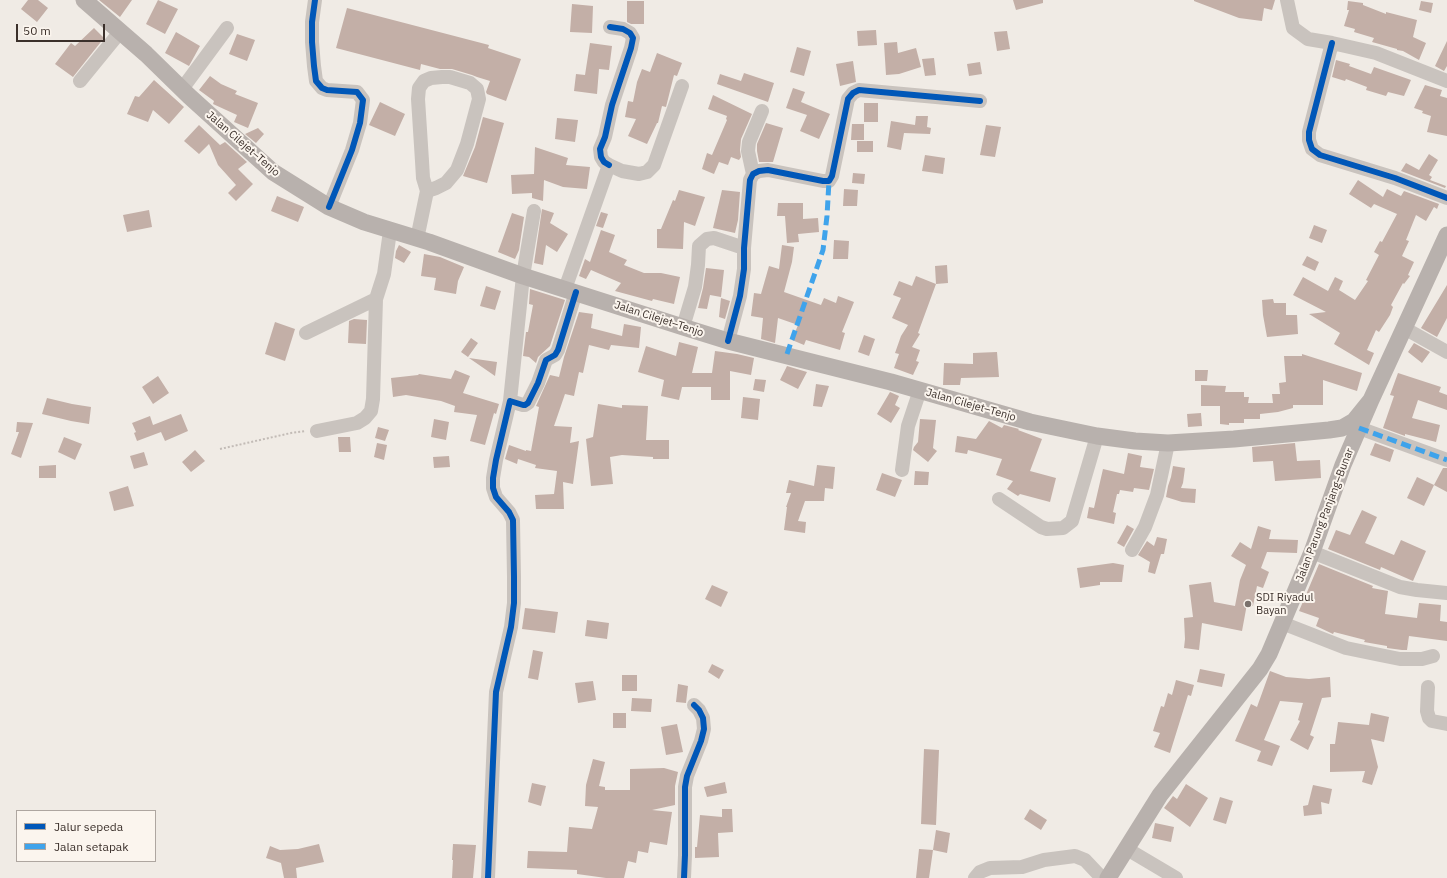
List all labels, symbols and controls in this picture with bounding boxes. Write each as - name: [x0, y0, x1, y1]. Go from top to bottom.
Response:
- scale bar: [18, 16, 107, 42]
- text: 50 m: [23, 23, 51, 38]
- street label: Jalan Cilejet–Tenjo: [204, 109, 282, 179]
- street label: Jalan Cilejet–Tenjo: [613, 298, 705, 340]
- street label: Jalan Cilejet–Tenjo: [925, 386, 1017, 424]
- street label: Jalan Parung Panjang–Bunar: [1293, 446, 1357, 584]
- place label: SDI Riyadul Bayan: [1256, 591, 1313, 617]
- marker: SDI Riyadul Bayan: [1243, 599, 1253, 609]
- legend: [16, 810, 156, 862]
- text: Jalur sepeda: [54, 819, 123, 834]
- text: Jalan setapak: [54, 839, 129, 854]

